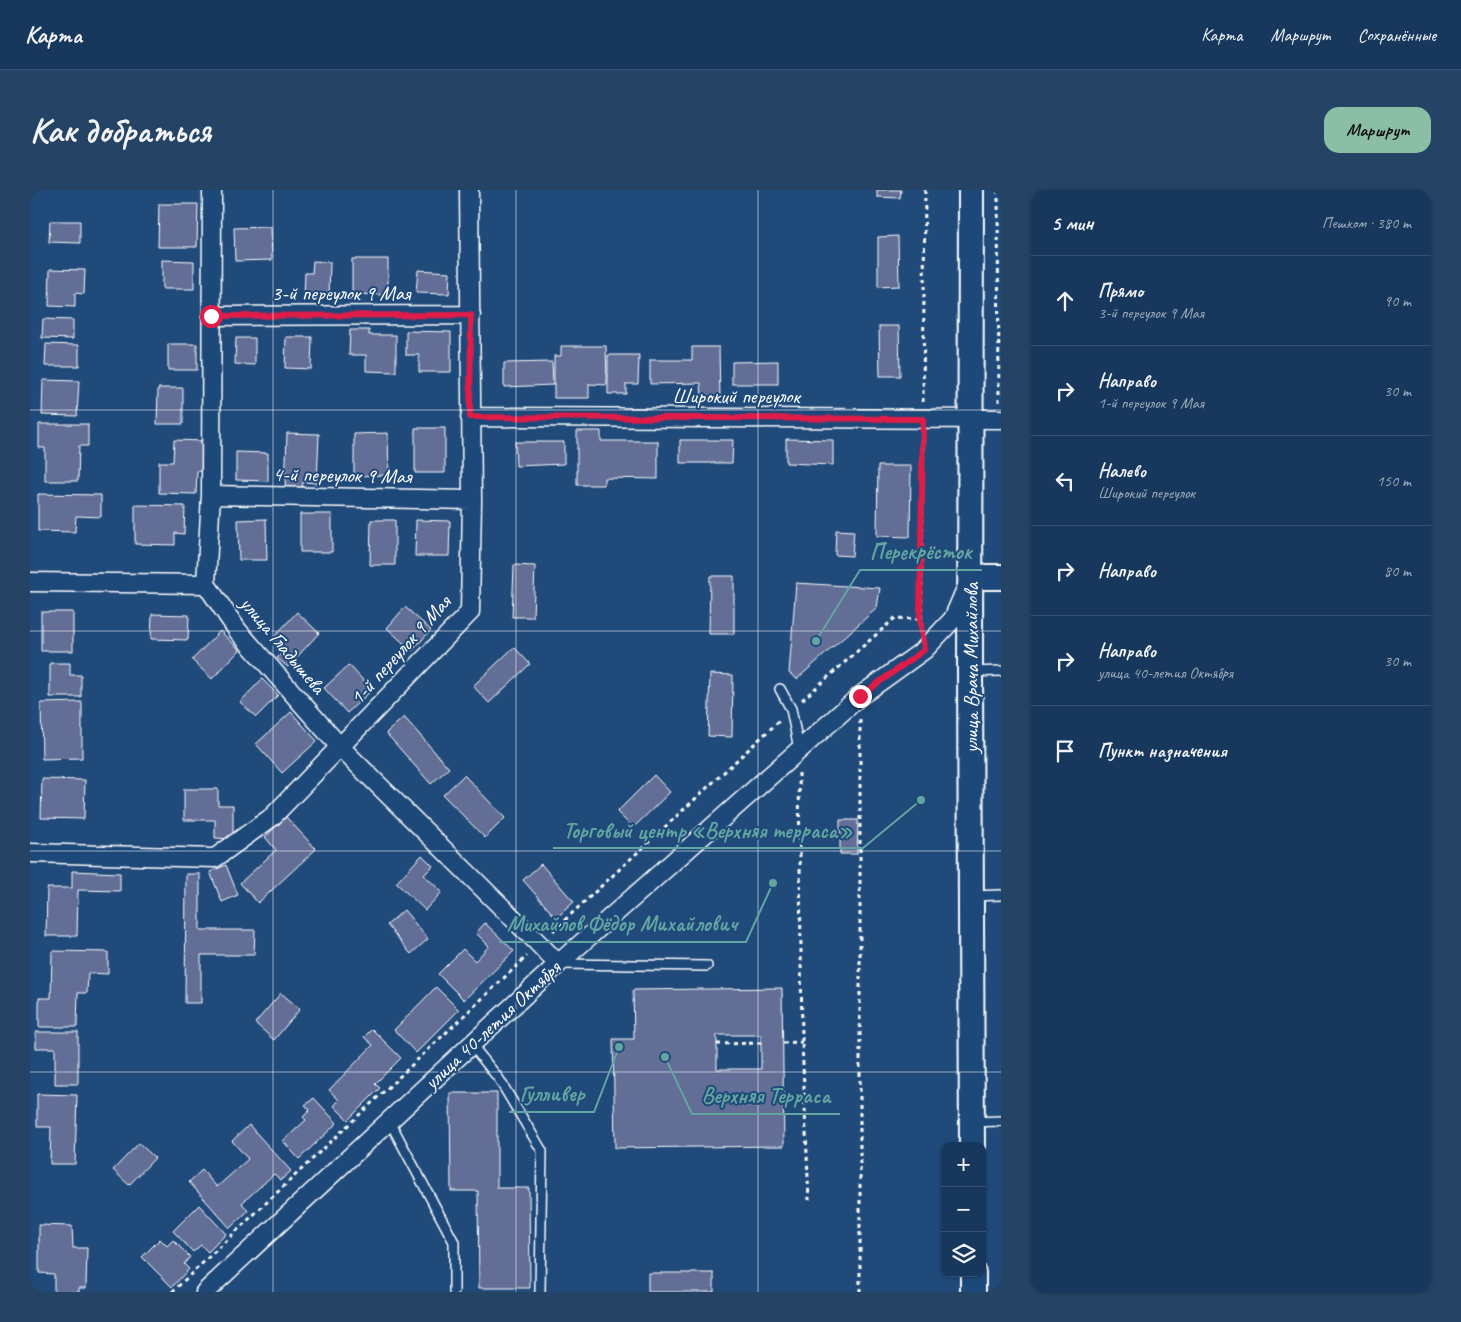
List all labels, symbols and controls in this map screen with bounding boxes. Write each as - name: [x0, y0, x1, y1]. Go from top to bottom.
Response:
- text: Карта: [25, 20, 82, 50]
- text: Карта: [1201, 24, 1242, 46]
- text: Маршрут: [1270, 24, 1330, 46]
- text: Сохранённые: [1358, 24, 1436, 46]
- button: Маршрут: [1324, 107, 1431, 153]
- text: Как добраться: [30, 108, 211, 153]
- text: 5 мин: [1051, 210, 1093, 236]
- text: Пешком · 380 m: [1322, 213, 1411, 233]
- text: Прямо: [1098, 279, 1143, 303]
- street label: 3-й переулок 9 Мая: [272, 280, 412, 306]
- icon: ahead: [1051, 287, 1079, 315]
- text: 90 m: [1384, 291, 1411, 311]
- text: 3-й переулок 9 Мая: [1098, 303, 1204, 323]
- route start: [200, 305, 223, 328]
- text: Направо: [1098, 369, 1156, 393]
- icon: right: [1051, 377, 1079, 405]
- text: 30 m: [1384, 381, 1411, 401]
- street label: Широкий переулок: [672, 383, 802, 409]
- text: 1-й переулок 9 Мая: [1098, 393, 1204, 413]
- text: Налево: [1098, 459, 1146, 483]
- street label: 4-й переулок 9 Мая: [272, 461, 413, 489]
- icon: left: [1051, 467, 1079, 495]
- text: 150 m: [1377, 471, 1411, 491]
- text: Широкий переулок: [1098, 483, 1195, 503]
- callout: Перекрёсток: [860, 533, 982, 570]
- text: Перекрёсток: [870, 538, 974, 566]
- icon: right: [1051, 557, 1079, 585]
- text: Направо: [1098, 559, 1156, 583]
- text: 80 m: [1384, 561, 1411, 581]
- street label: улица Врача Михайлова: [958, 581, 984, 755]
- street label: улица Гладышева: [233, 589, 332, 700]
- street label: 1-й переулок 9 Мая: [344, 589, 457, 710]
- text: Направо: [1098, 639, 1156, 663]
- icon: right: [1051, 647, 1079, 675]
- text: 30 m: [1384, 651, 1411, 671]
- text: улица 40-летия Октября: [1098, 663, 1233, 683]
- route end: [849, 685, 872, 708]
- icon: arrive: [1051, 737, 1079, 765]
- text: Пункт назначения: [1098, 739, 1227, 763]
- callout: Торговый центр «Верхняя терраса»: [553, 811, 863, 848]
- text: Торговый центр «Верхняя терраса»: [563, 817, 853, 845]
- callout: Михайлов Фёдор Михайлович: [499, 905, 746, 942]
- text: Михайлов Фёдор Михайлович: [507, 910, 739, 938]
- street label: улица 40-летия Октября: [417, 954, 567, 1096]
- callout: Гулливер: [509, 1075, 594, 1112]
- callout: Верхняя Терраса: [692, 1077, 840, 1114]
- text: Гулливер: [520, 1080, 586, 1108]
- text: Верхняя Терраса: [702, 1082, 832, 1110]
- map controls: [941, 1142, 986, 1277]
- button: +: [941, 1142, 986, 1187]
- button: −: [941, 1187, 986, 1232]
- button: layers: [941, 1232, 986, 1277]

